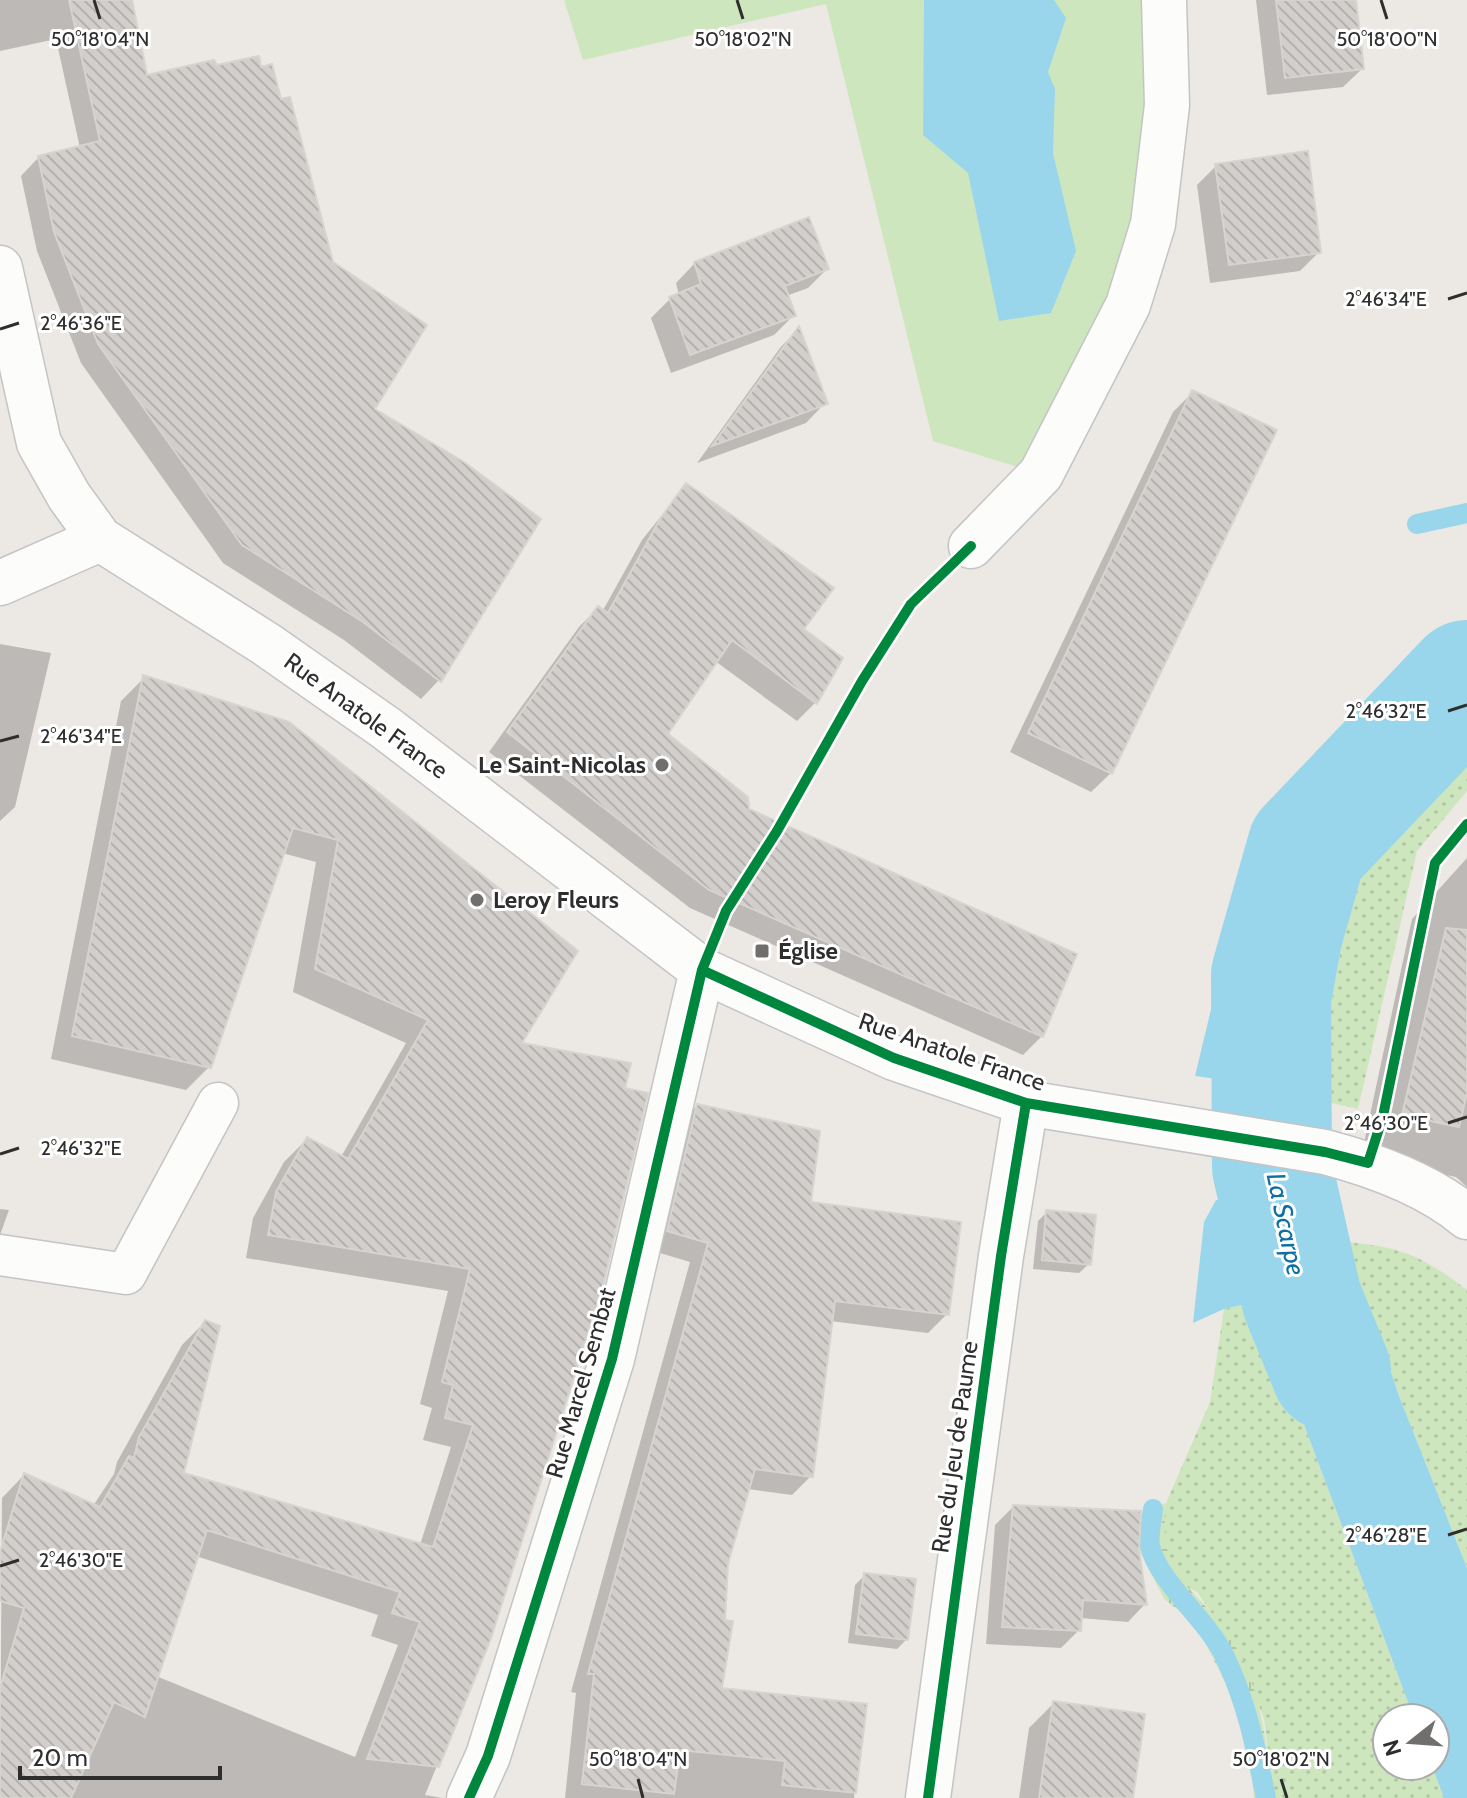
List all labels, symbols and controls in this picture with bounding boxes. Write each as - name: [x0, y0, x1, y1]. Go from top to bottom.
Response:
- text: 50°18'04"N: [51, 27, 149, 51]
- text: 50°18'02"N: [694, 27, 792, 51]
- text: 50°18'00"N: [1336, 27, 1438, 51]
- text: 2°46'34"E: [1345, 287, 1427, 311]
- text: 2°46'36"E: [40, 311, 122, 335]
- street label: Rue Anatole France: [279, 646, 454, 785]
- text: 2°46'32"E: [1346, 699, 1426, 723]
- text: 2°46'34"E: [40, 724, 122, 748]
- place label: Le Saint-Nicolas: [478, 750, 646, 779]
- marker: Le Saint-Nicolas: [653, 756, 671, 774]
- place label: Leroy Fleurs: [493, 885, 619, 914]
- marker: Leroy Fleurs: [468, 891, 486, 909]
- place label: Église: [778, 936, 838, 965]
- marker: Église: [753, 942, 771, 960]
- street label: Rue Anatole France: [855, 1006, 1049, 1097]
- text: 2°46'30"E: [1344, 1111, 1428, 1135]
- text: 2°46'32"E: [41, 1136, 121, 1160]
- water label: La Scarpe: [1260, 1170, 1312, 1278]
- street label: Rue Marcel Sembat: [539, 1284, 622, 1481]
- street label: Rue du Jeu de Paume: [925, 1339, 984, 1555]
- text: 2°46'28"E: [1345, 1523, 1427, 1547]
- text: 2°46'30"E: [39, 1548, 123, 1572]
- north arrow: [1371, 1702, 1451, 1782]
- scale bar: [20, 1730, 220, 1780]
- text: N: [1377, 1736, 1408, 1759]
- text: 20 m: [32, 1743, 88, 1772]
- text: 50°18'04"N: [589, 1747, 687, 1771]
- text: 50°18'02"N: [1232, 1747, 1330, 1771]

